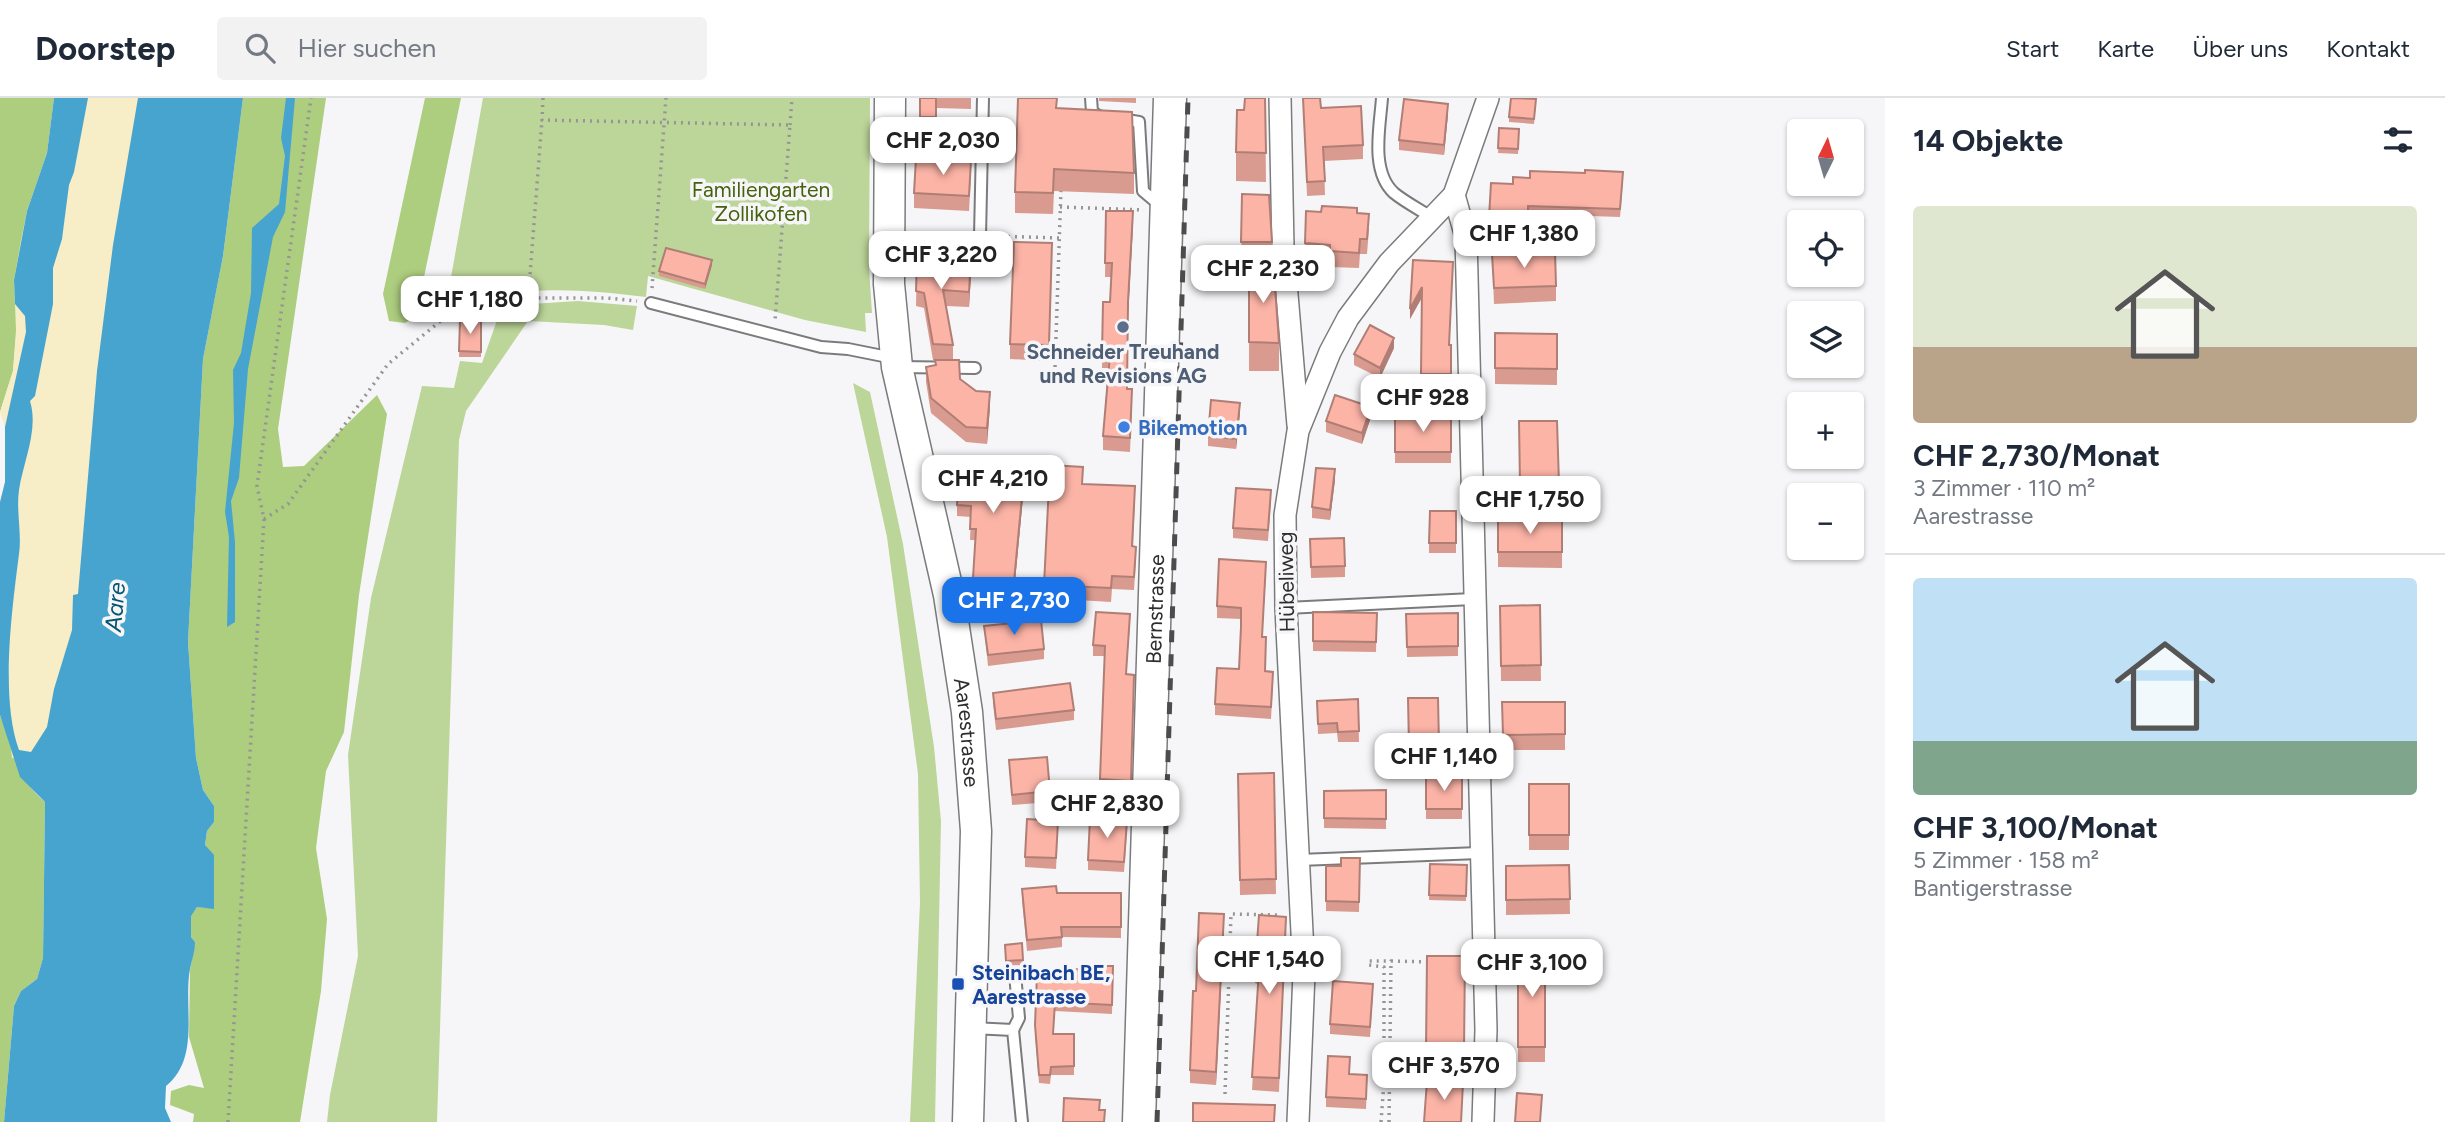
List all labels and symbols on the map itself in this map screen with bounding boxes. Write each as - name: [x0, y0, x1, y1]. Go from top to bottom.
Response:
- pin: CHF 2,030: [863, 118, 1023, 177]
- north arrow: [1787, 119, 1864, 196]
- park label: Familiengarten Zollikofen: [692, 177, 830, 226]
- pin: CHF 1,380: [1444, 211, 1604, 270]
- pin: CHF 3,220: [861, 232, 1021, 291]
- pin: CHF 2,230: [1183, 246, 1343, 305]
- pin: CHF 1,180: [390, 276, 550, 336]
- marker: Schneider Treuhand und Revisions AG: [1115, 319, 1131, 335]
- place label: Schneider Treuhand und Revisions AG: [1027, 339, 1219, 388]
- pin: CHF 928: [1358, 374, 1488, 434]
- place label: Bikemotion: [1138, 415, 1247, 440]
- marker: Bikemotion: [1116, 419, 1132, 435]
- pin: CHF 4,210: [913, 456, 1073, 515]
- pin: CHF 1,750: [1450, 476, 1610, 536]
- street label: Hübeliweg: [1273, 531, 1299, 633]
- street label: Bernstrasse: [1140, 554, 1169, 664]
- pin: CHF 2,730: [934, 578, 1094, 637]
- water label: Aare: [99, 581, 131, 634]
- street label: Aarestrasse: [949, 676, 985, 788]
- pin: CHF 1,140: [1364, 734, 1524, 793]
- pin: CHF 2,830: [1027, 780, 1187, 840]
- pin: CHF 1,540: [1189, 936, 1349, 996]
- pin: CHF 3,100: [1452, 940, 1612, 999]
- place label: Steinibach BE, Aarestrasse: [972, 960, 1110, 1009]
- marker: Steinibach BE, Aarestrasse: [950, 976, 966, 992]
- pin: CHF 3,570: [1364, 1042, 1524, 1102]

